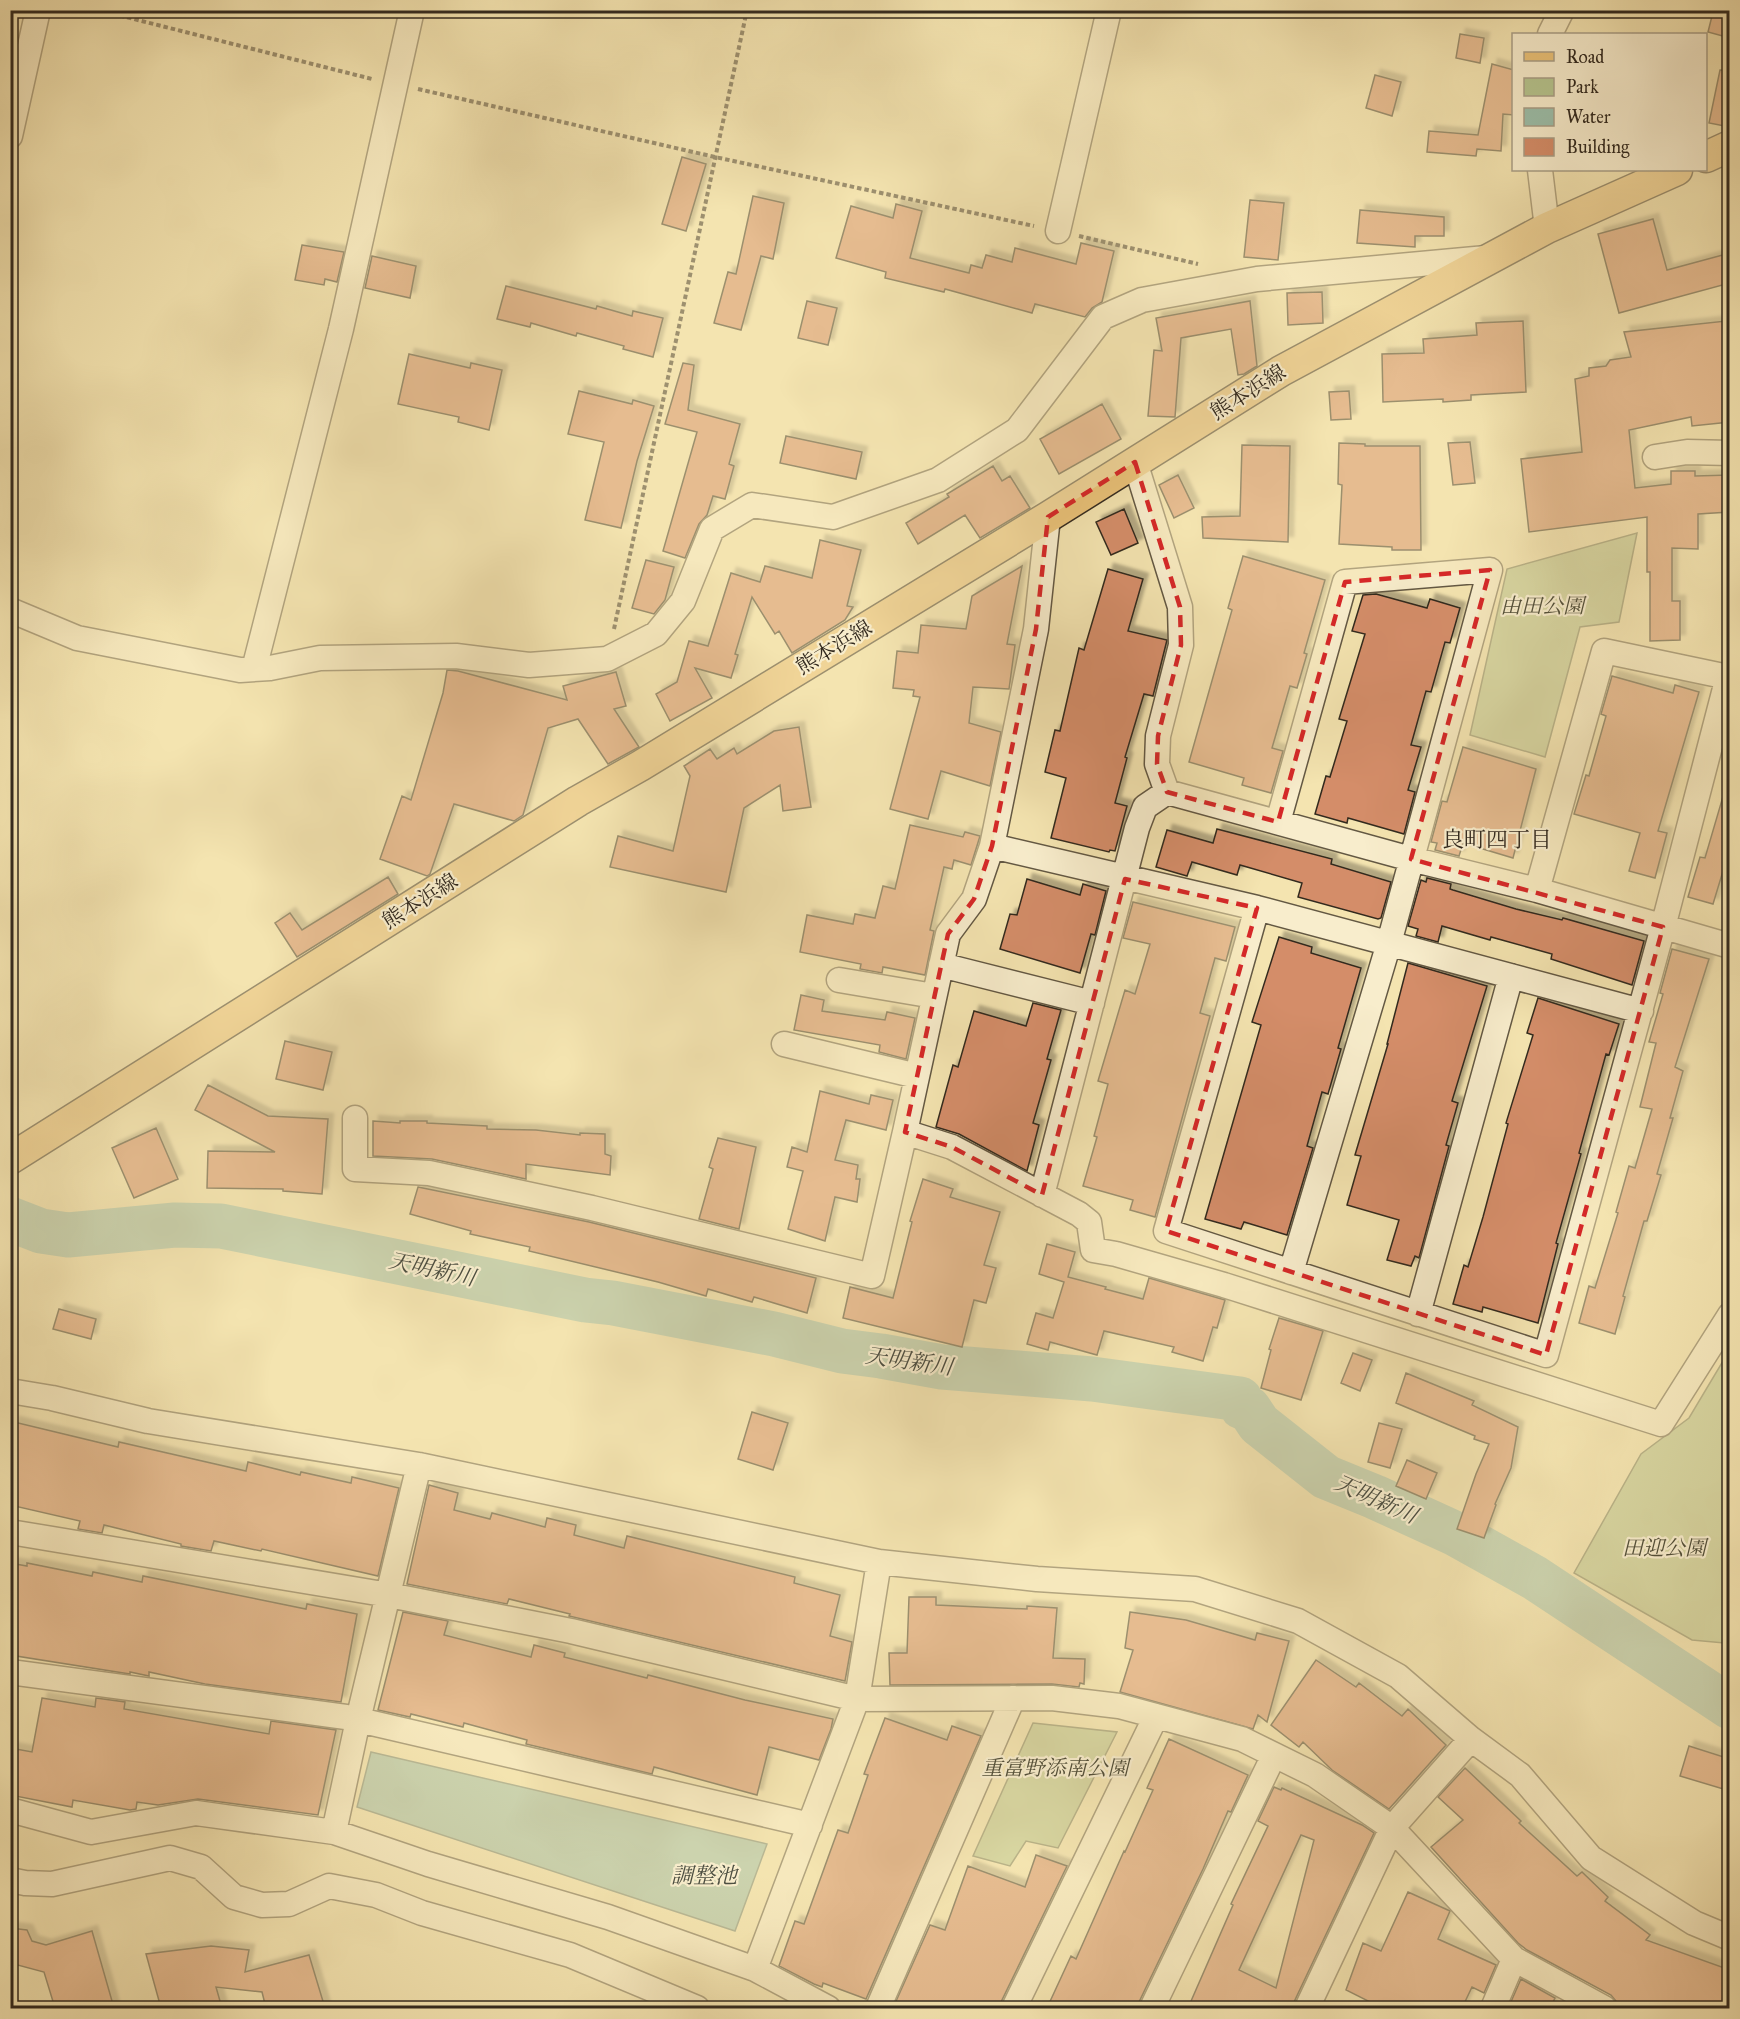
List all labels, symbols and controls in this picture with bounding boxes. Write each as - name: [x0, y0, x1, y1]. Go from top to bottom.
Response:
- legend: [1512, 33, 1707, 171]
- text: Road: [1566, 46, 1604, 68]
- text: Park: [1566, 76, 1599, 98]
- text: Water: [1566, 106, 1611, 128]
- text: Building: [1566, 136, 1630, 159]
- street label: 熊本浜線: [1205, 359, 1291, 425]
- park label: 由田公園: [1500, 593, 1587, 619]
- street label: 熊本浜線: [791, 614, 877, 680]
- district label: 良町四丁目: [1442, 826, 1552, 853]
- street label: 熊本浜線: [377, 868, 463, 934]
- water label: 天明新川: [386, 1247, 480, 1292]
- water label: 天明新川: [864, 1342, 956, 1381]
- water label: 天明新川: [1330, 1469, 1424, 1530]
- park label: 田迎公園: [1622, 1535, 1709, 1561]
- park label: 重富野添南公園: [982, 1755, 1131, 1781]
- water label: 調整池: [671, 1862, 740, 1889]

